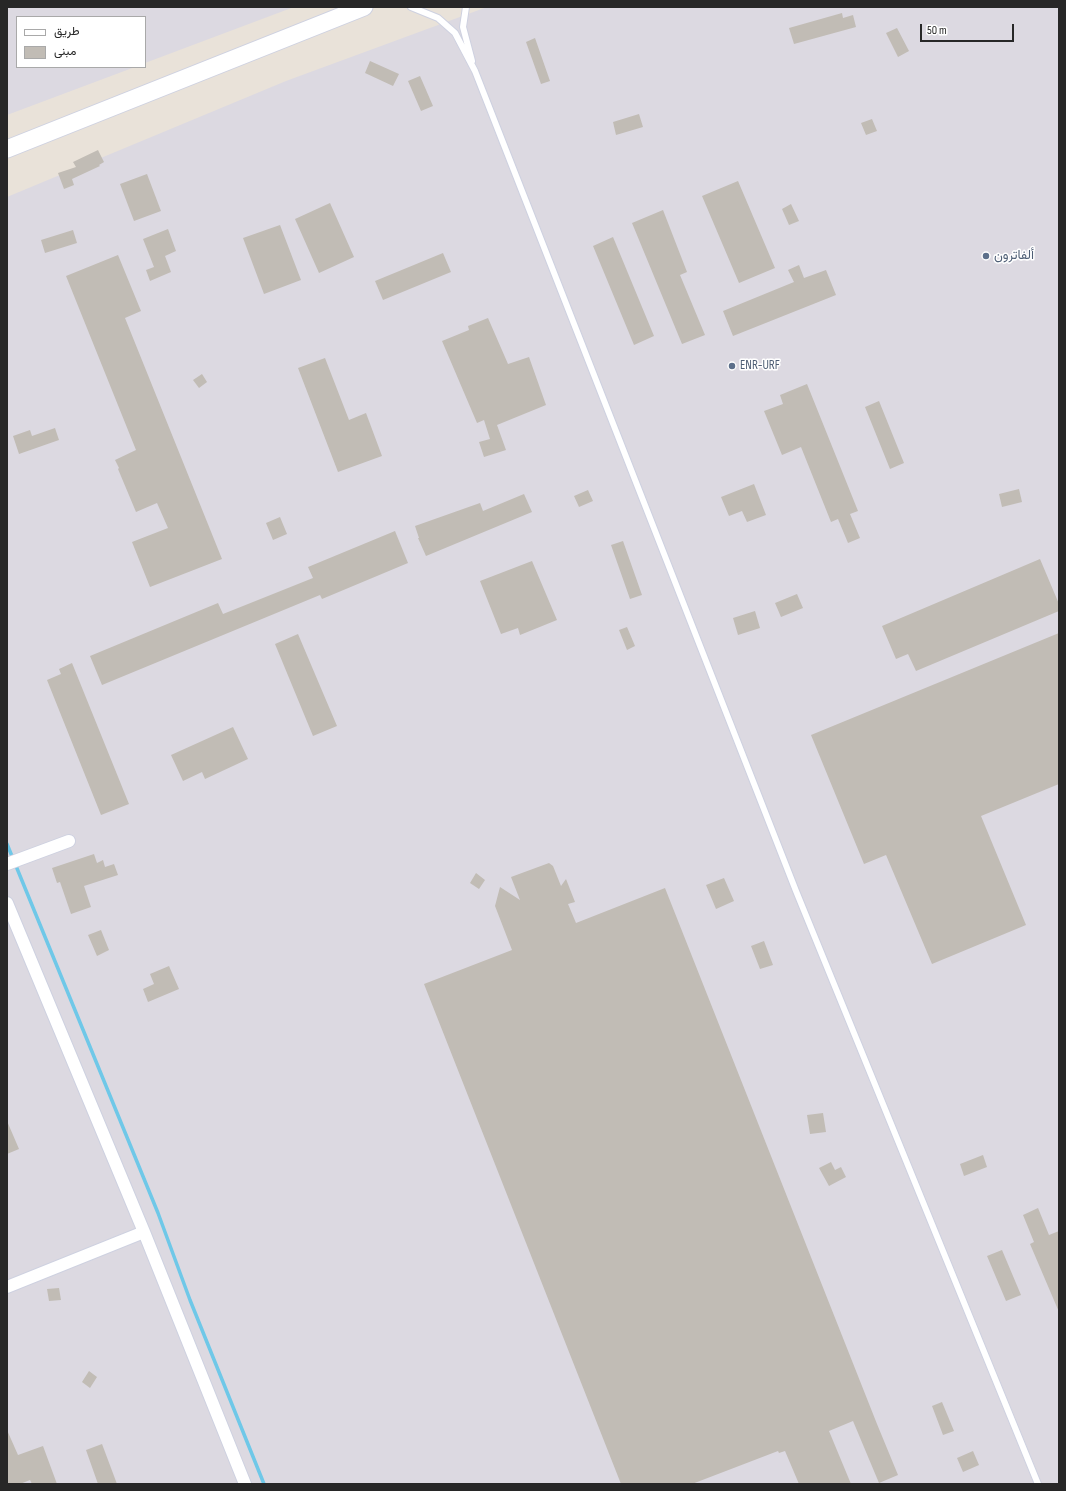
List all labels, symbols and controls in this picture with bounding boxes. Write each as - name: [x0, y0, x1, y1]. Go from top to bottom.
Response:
- legend: [16, 16, 146, 68]
- scale bar: [922, 16, 1016, 42]
- text: 50 m: [927, 23, 947, 38]
- text: طريق: [54, 24, 79, 39]
- text: مبنى: [54, 44, 76, 59]
- place label: ألفاترون: [994, 248, 1034, 264]
- marker: ألفاترون: [981, 251, 991, 261]
- place label: ENR-URF: [740, 358, 780, 374]
- marker: ENR-URF: [727, 361, 737, 371]

